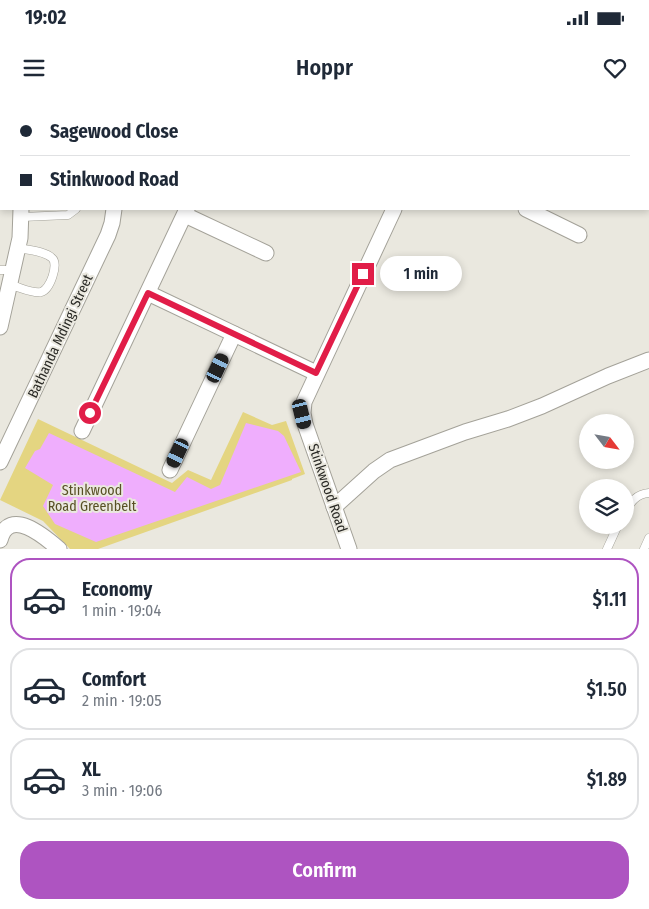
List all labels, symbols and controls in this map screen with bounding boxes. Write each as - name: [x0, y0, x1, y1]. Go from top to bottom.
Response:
- text: 19:02: [25, 6, 66, 29]
- icon: menu: [20, 54, 48, 82]
- text: Hoppr: [296, 54, 353, 81]
- icon: heart: [601, 54, 629, 82]
- text: Sagewood Close: [50, 120, 178, 143]
- text: Stinkwood Road: [50, 168, 179, 191]
- callout: 1 min: [380, 256, 463, 292]
- route end: [352, 263, 374, 285]
- text: 1 min: [404, 264, 438, 283]
- street label: Bathanda Mdingi Street: [24, 271, 97, 401]
- car: [204, 351, 231, 385]
- car: [291, 398, 312, 430]
- route start: [79, 402, 101, 424]
- north arrow: [579, 414, 634, 469]
- map controls: [579, 414, 634, 534]
- car: [164, 436, 191, 470]
- street label: Stinkwood Road: [304, 442, 351, 535]
- button: layers: [579, 479, 634, 534]
- park label: Stinkwood Road Greenbelt: [48, 482, 137, 515]
- icon: car: [22, 577, 67, 622]
- text: Economy: [82, 578, 152, 601]
- text: $1.11: [592, 588, 627, 611]
- text: 1 min · 19:04: [82, 601, 161, 620]
- icon: car: [22, 667, 67, 712]
- text: Comfort: [82, 668, 146, 691]
- text: $1.50: [586, 678, 627, 701]
- text: 2 min · 19:05: [82, 691, 162, 710]
- icon: car: [22, 757, 67, 802]
- text: XL: [82, 758, 101, 781]
- text: $1.89: [587, 768, 627, 791]
- text: 3 min · 19:06: [82, 781, 162, 800]
- button: Confirm: [20, 841, 629, 899]

